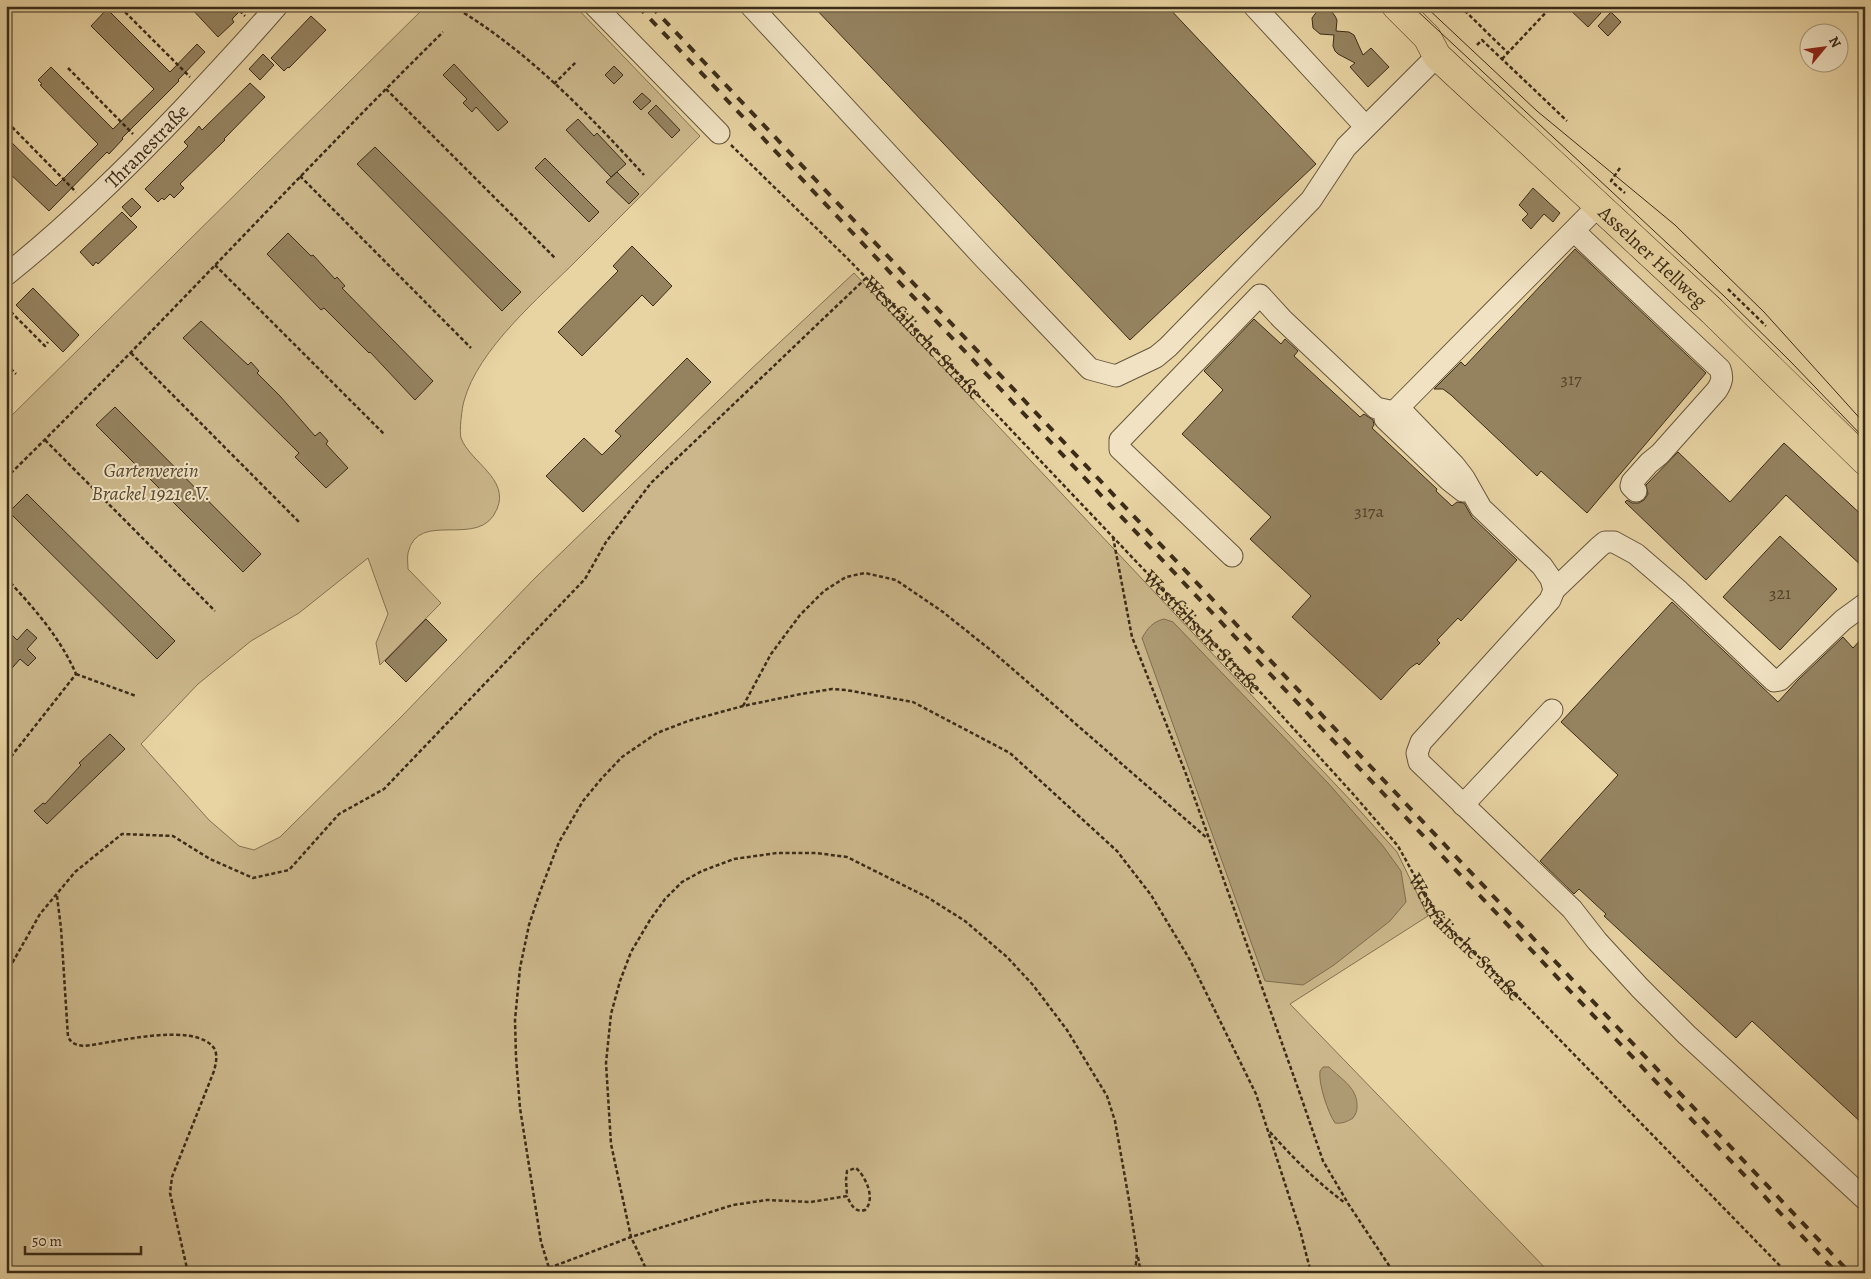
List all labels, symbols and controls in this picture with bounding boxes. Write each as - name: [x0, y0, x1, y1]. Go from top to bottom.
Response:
- north arrow: [1798, 22, 1848, 72]
- text: N: [1824, 33, 1846, 51]
- street label: Thranestraße: [99, 98, 195, 195]
- street label: Asselner Hellweg: [1592, 199, 1713, 314]
- street label: Westfälische Straße: [856, 269, 988, 406]
- house number: 317: [1560, 367, 1582, 391]
- park label: Gartenverein Brackel 1921 e.V.: [92, 457, 210, 507]
- house number: 317a: [1354, 499, 1384, 523]
- street label: Westfälische Straße: [1136, 563, 1268, 700]
- house number: 321: [1769, 581, 1791, 605]
- street label: Westfälische Straße: [1401, 868, 1528, 1007]
- scale bar: [25, 1224, 141, 1256]
- text: 50 m: [32, 1231, 62, 1251]

